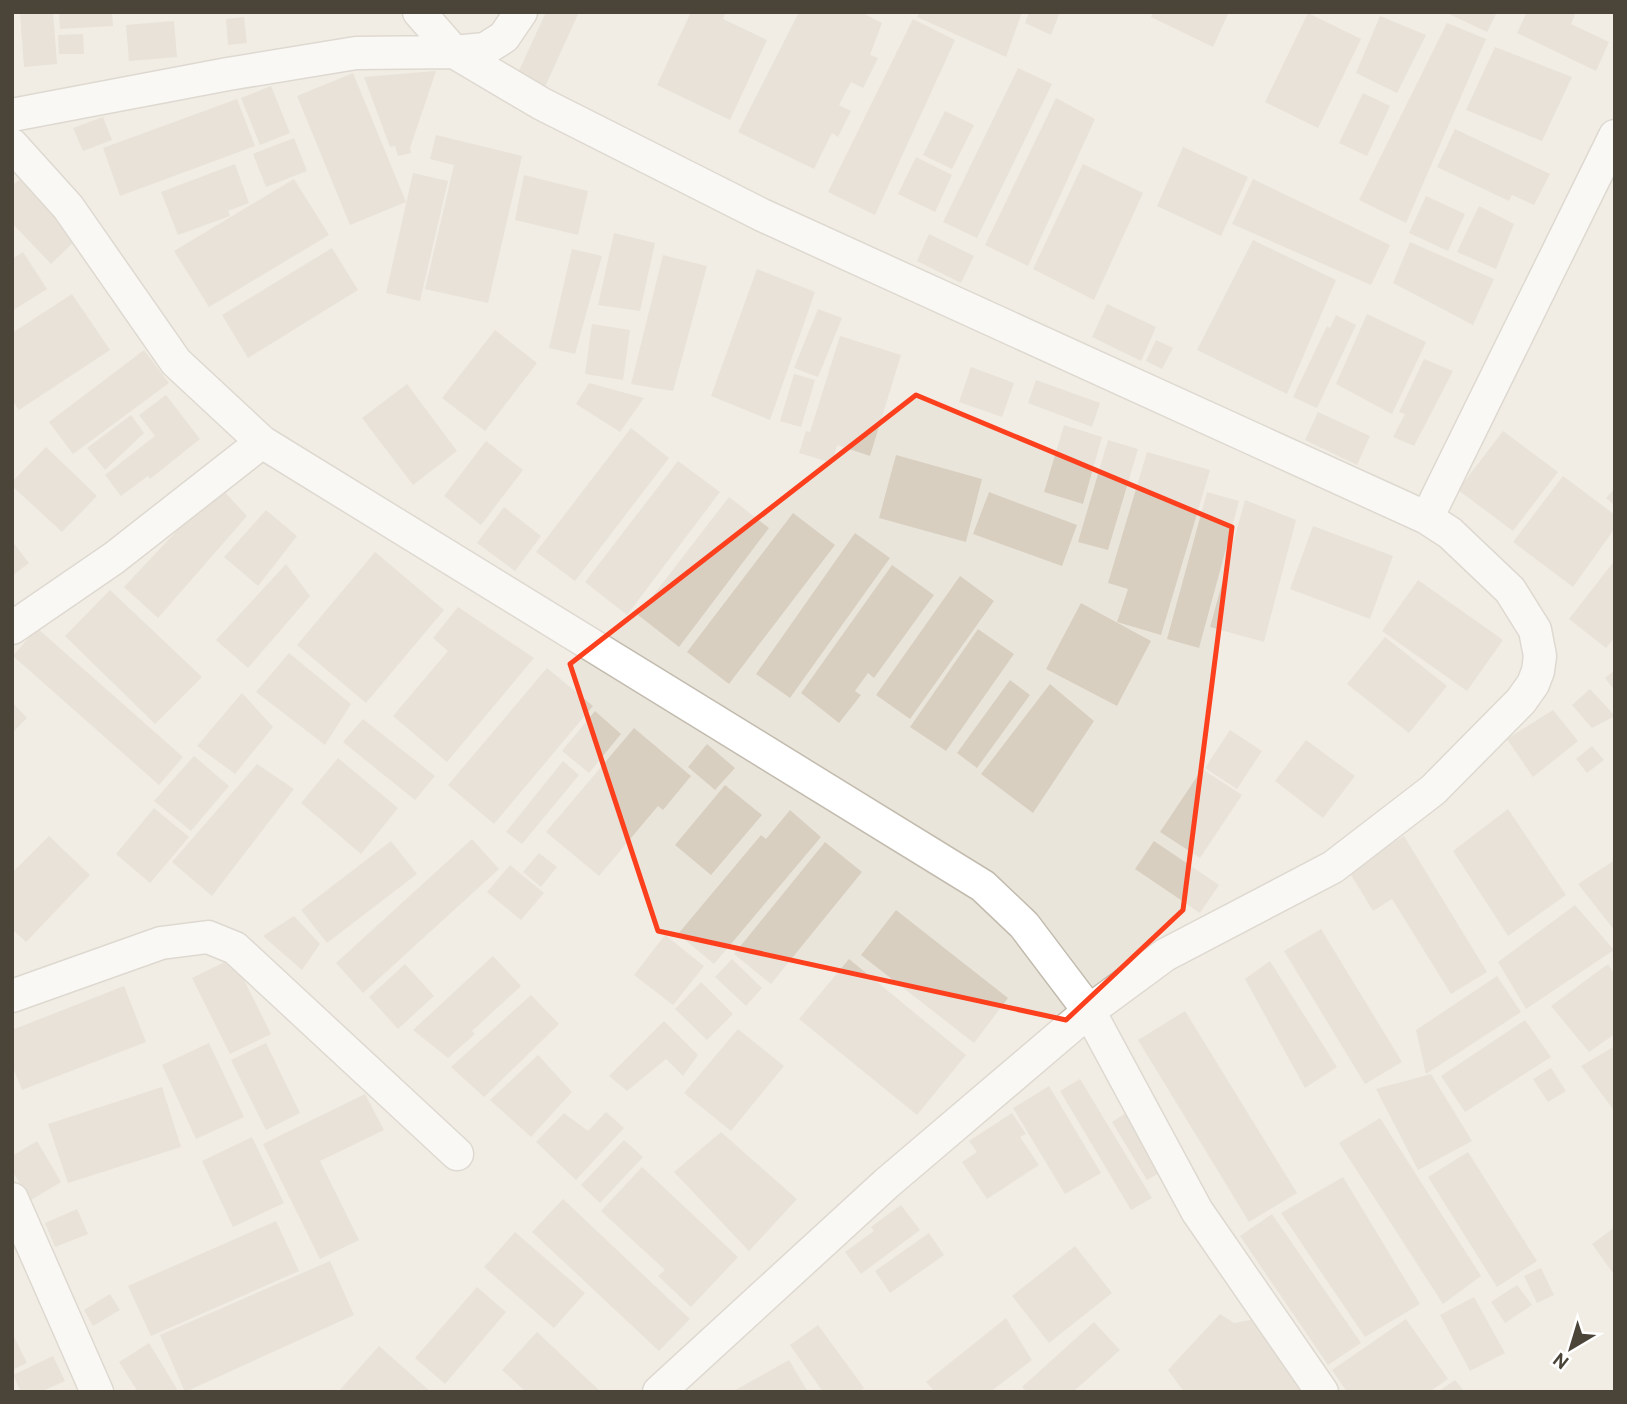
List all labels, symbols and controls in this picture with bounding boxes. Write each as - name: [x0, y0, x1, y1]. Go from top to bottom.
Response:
- north arrow: [1536, 1313, 1606, 1383]
- text: N: [1549, 1346, 1575, 1373]

